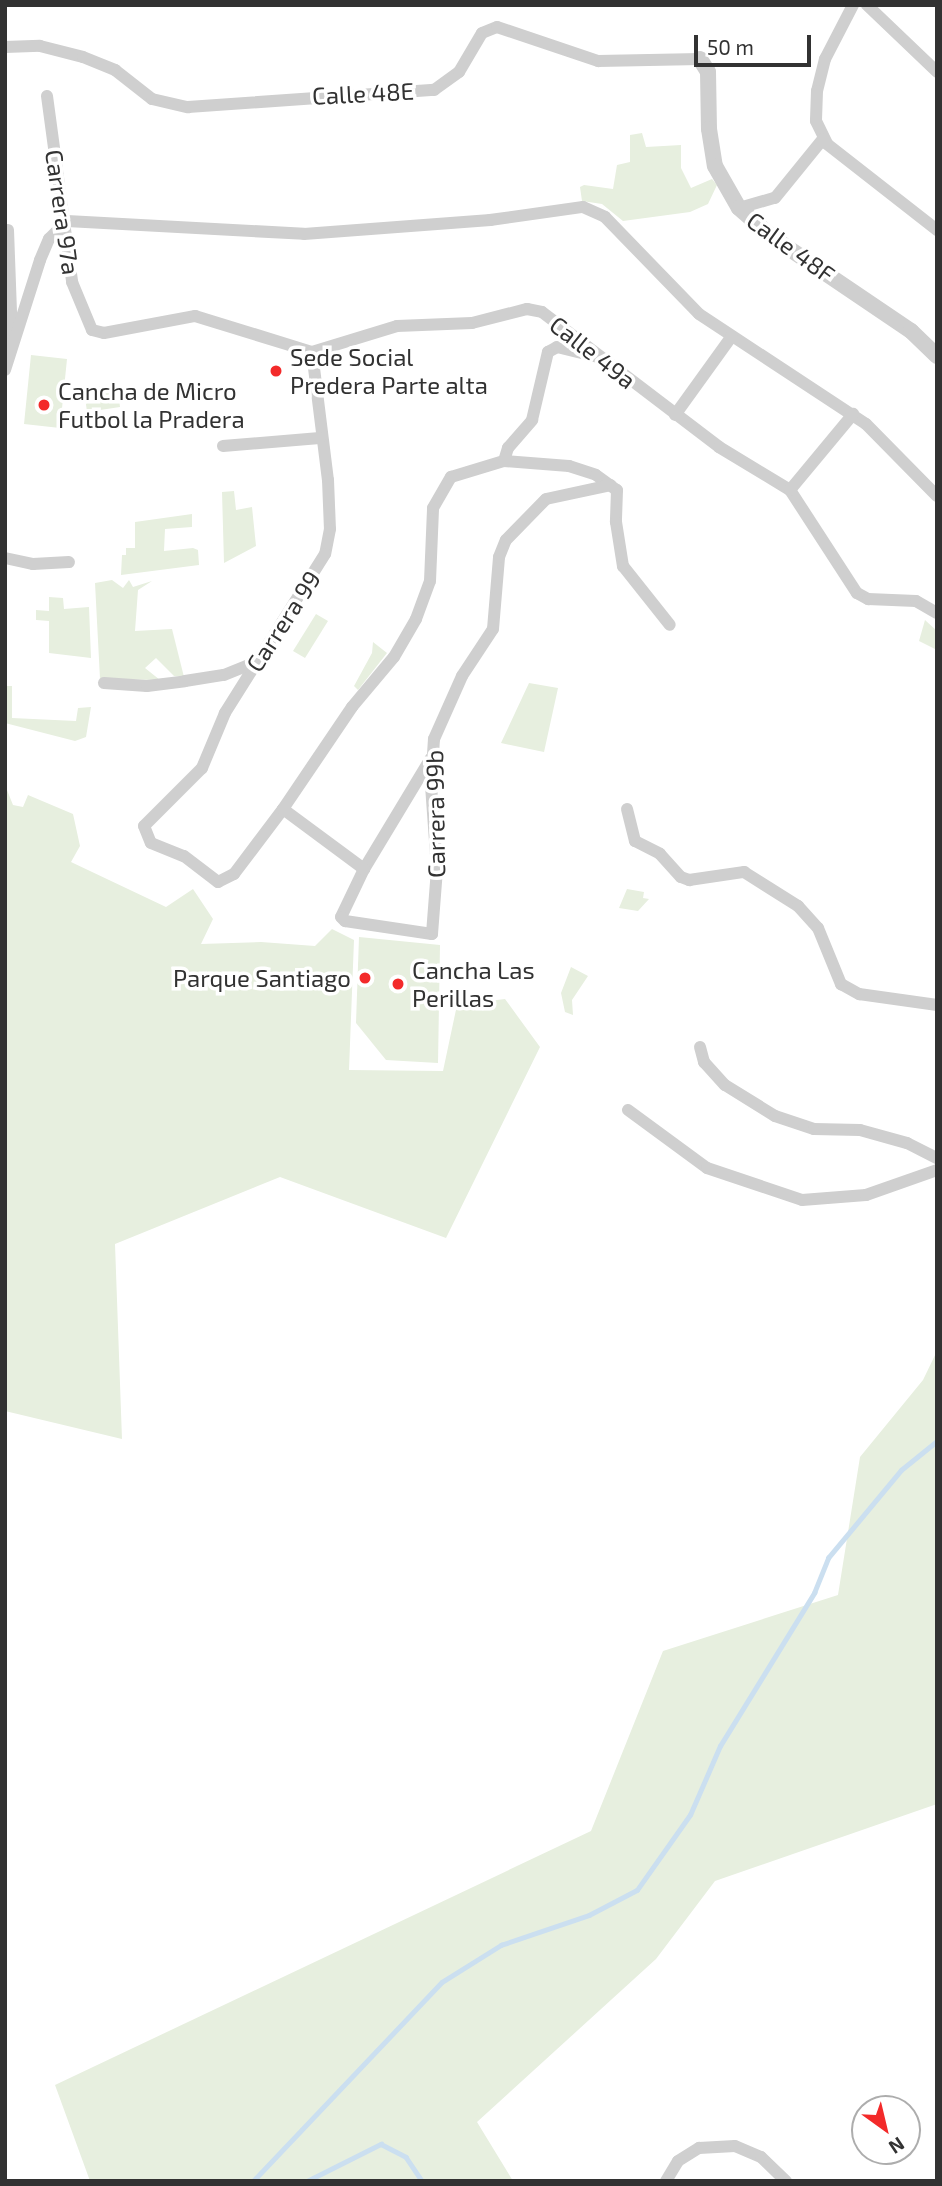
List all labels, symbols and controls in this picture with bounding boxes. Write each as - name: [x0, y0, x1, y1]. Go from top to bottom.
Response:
- scale bar: [697, 21, 814, 65]
- text: 50 m: [707, 34, 754, 59]
- street label: Calle 48E: [311, 76, 415, 110]
- street label: Carrera 97a: [40, 148, 86, 276]
- street label: Calle 48F: [741, 205, 841, 289]
- street label: Calle 49a: [544, 310, 642, 394]
- place label: Sede Social Predera Parte alta: [290, 343, 488, 399]
- marker: Sede Social Predera Parte alta: [268, 363, 284, 379]
- place label: Cancha de Micro Futbol la Pradera: [58, 377, 245, 433]
- marker: Cancha de Micro Futbol la Pradera: [36, 397, 52, 413]
- street label: Carrera 99: [240, 565, 326, 677]
- street label: Carrera 99b: [419, 750, 451, 878]
- place label: Cancha Las Perillas: [412, 956, 535, 1012]
- place label: Parque Santiago: [173, 964, 351, 992]
- marker: Parque Santiago: [357, 970, 373, 986]
- marker: Cancha Las Perillas: [390, 976, 406, 992]
- north arrow: [851, 2095, 921, 2165]
- text: N: [885, 2133, 909, 2160]

